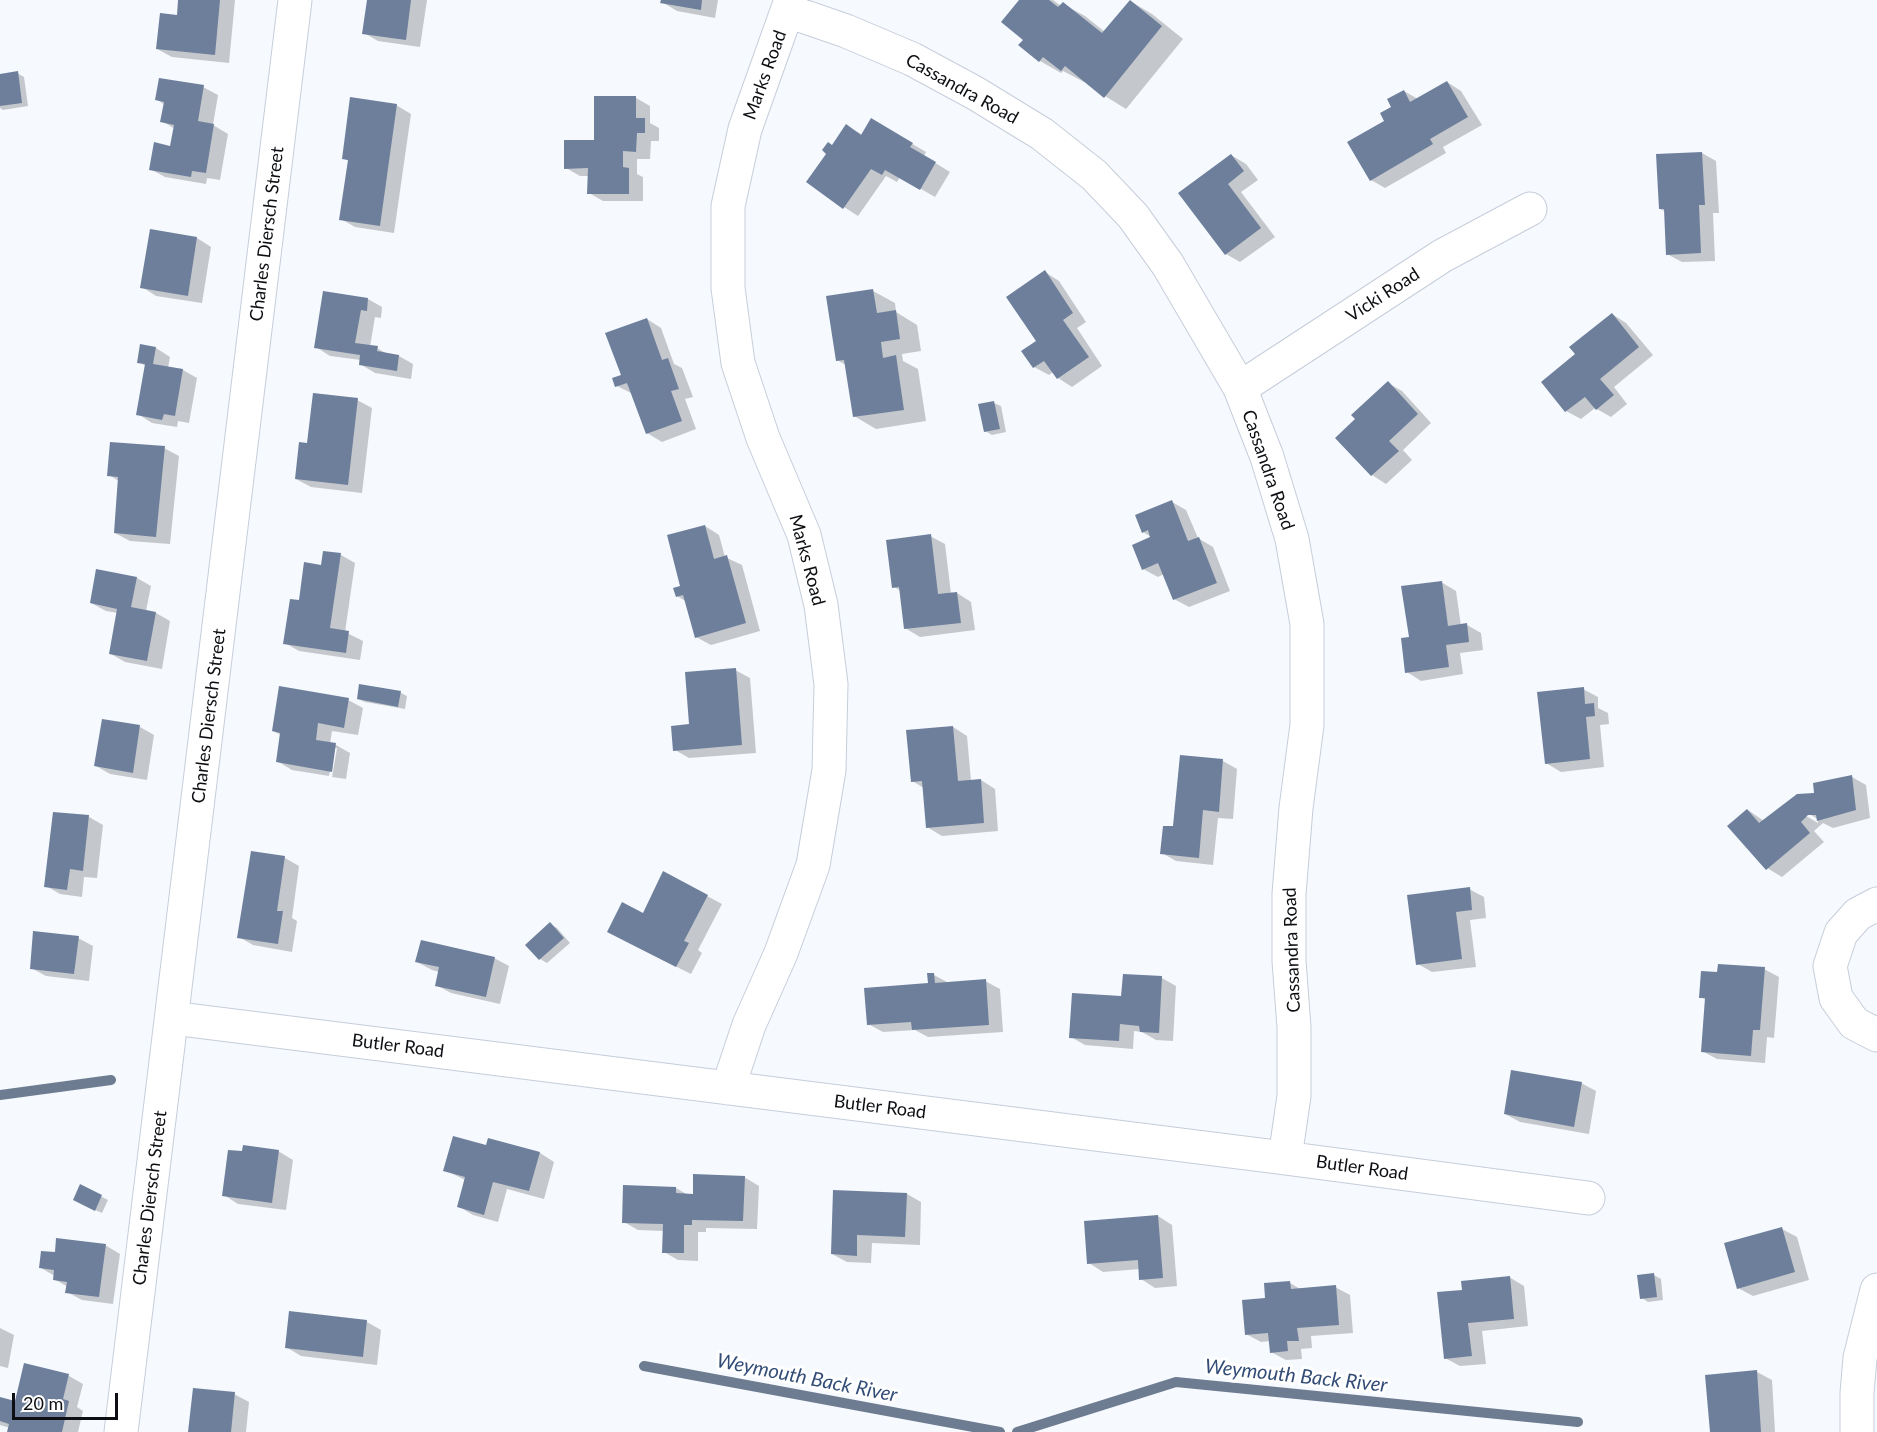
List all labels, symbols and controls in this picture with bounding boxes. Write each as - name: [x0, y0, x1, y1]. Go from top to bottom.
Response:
- street label: Marks Road: [739, 27, 791, 123]
- street label: Cassandra Road: [902, 49, 1022, 129]
- street label: Charles Diersch Street: [246, 145, 288, 323]
- street label: Vicki Road: [1342, 263, 1424, 327]
- street label: Cassandra Road: [1237, 407, 1299, 533]
- street label: Marks Road: [784, 512, 830, 608]
- street label: Charles Diersch Street: [188, 627, 230, 805]
- street label: Cassandra Road: [1279, 887, 1305, 1013]
- street label: Butler Road: [351, 1030, 445, 1062]
- street label: Butler Road: [833, 1091, 927, 1123]
- street label: Charles Diersch Street: [129, 1109, 171, 1287]
- street label: Butler Road: [1315, 1151, 1409, 1185]
- water label: Weymouth Back River: [715, 1349, 899, 1407]
- water label: Weymouth Back River: [1204, 1354, 1388, 1398]
- scale bar: [15, 1381, 122, 1419]
- text: 20 m: [23, 1392, 63, 1414]

